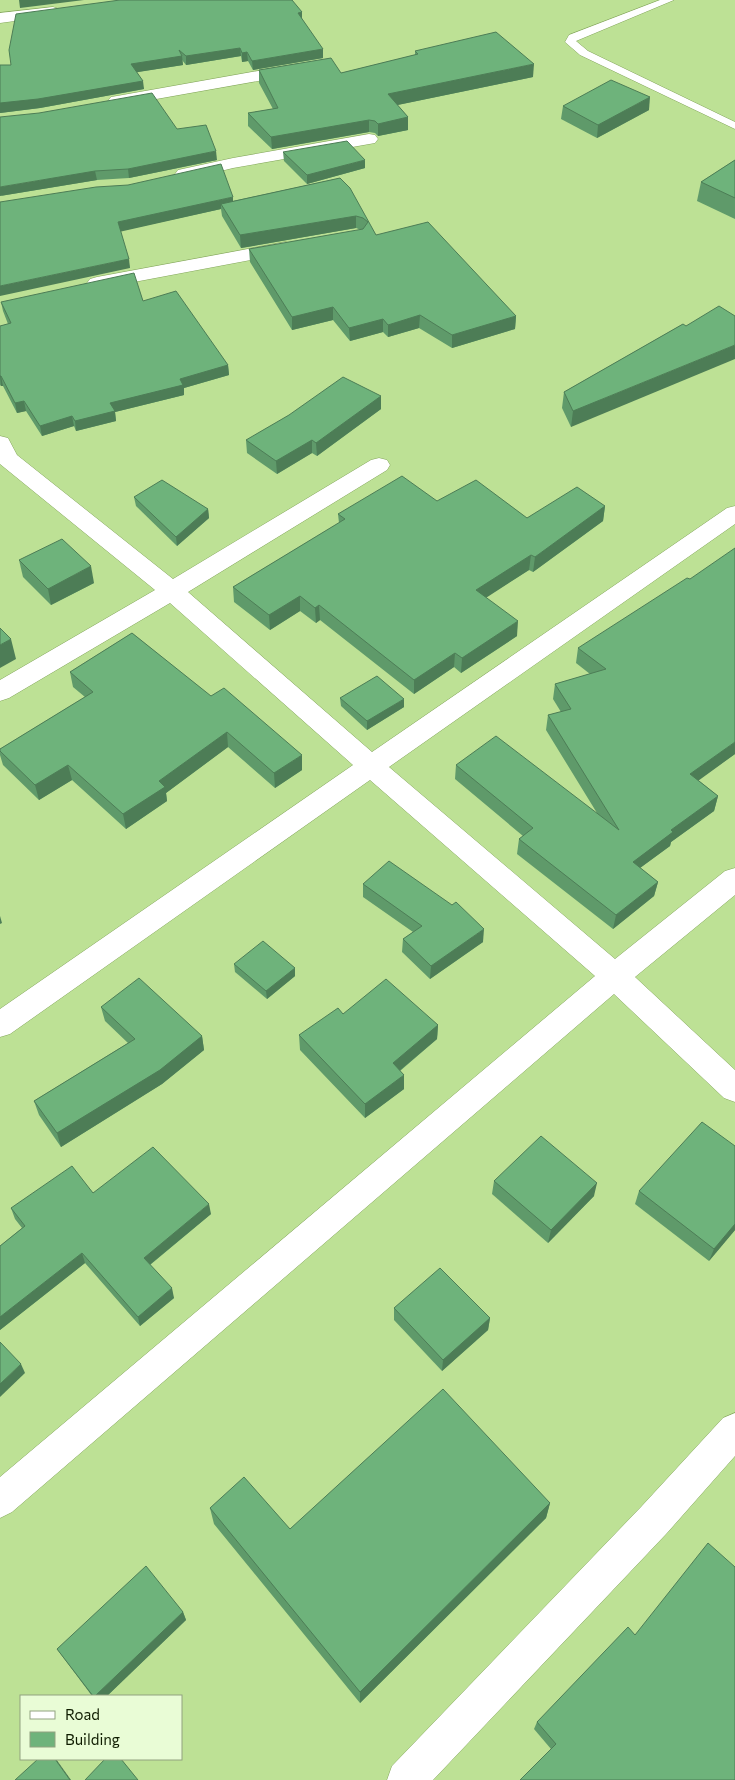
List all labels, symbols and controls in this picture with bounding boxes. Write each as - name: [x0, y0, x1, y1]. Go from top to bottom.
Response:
- legend: [20, 1695, 182, 1760]
- text: Road: [65, 1705, 100, 1723]
- text: Building: [65, 1730, 120, 1748]

